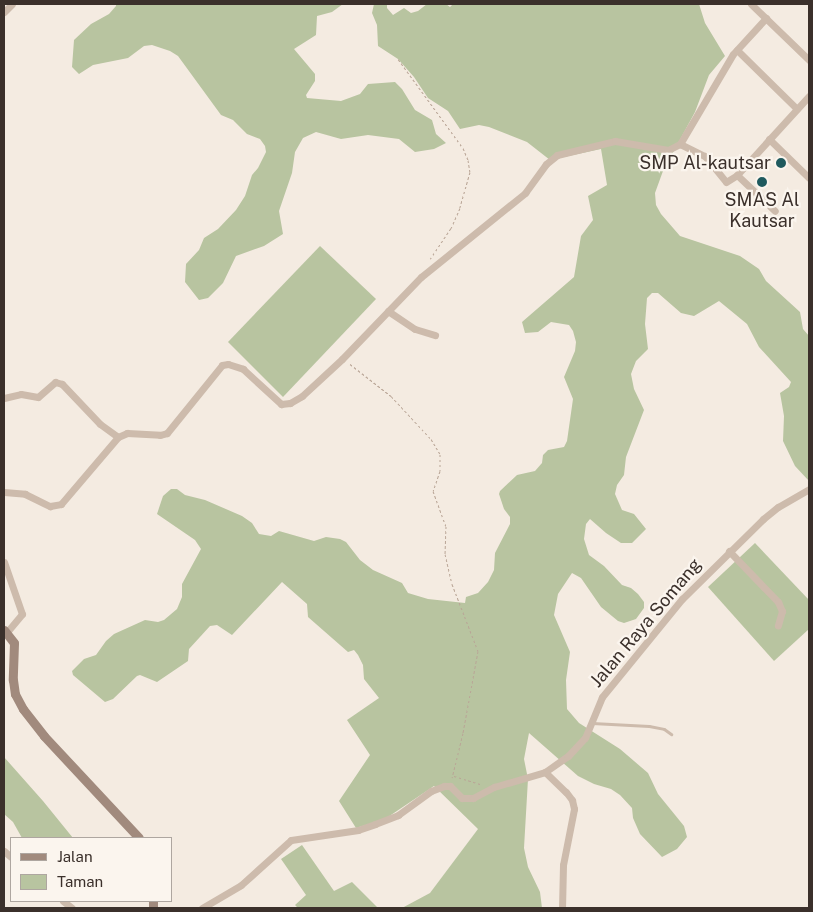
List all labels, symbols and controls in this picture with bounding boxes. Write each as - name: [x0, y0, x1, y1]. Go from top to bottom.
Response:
- place label: SMP Al-kautsar: [639, 152, 771, 174]
- marker: SMP Al-kautsar: [775, 157, 787, 169]
- marker: SMAS Al Kautsar: [756, 176, 768, 188]
- place label: SMAS Al Kautsar: [724, 190, 800, 232]
- street label: Jalan Raya Somang: [586, 554, 706, 692]
- legend: [10, 837, 172, 902]
- text: Jalan: [57, 848, 93, 865]
- text: Taman: [57, 873, 103, 890]

